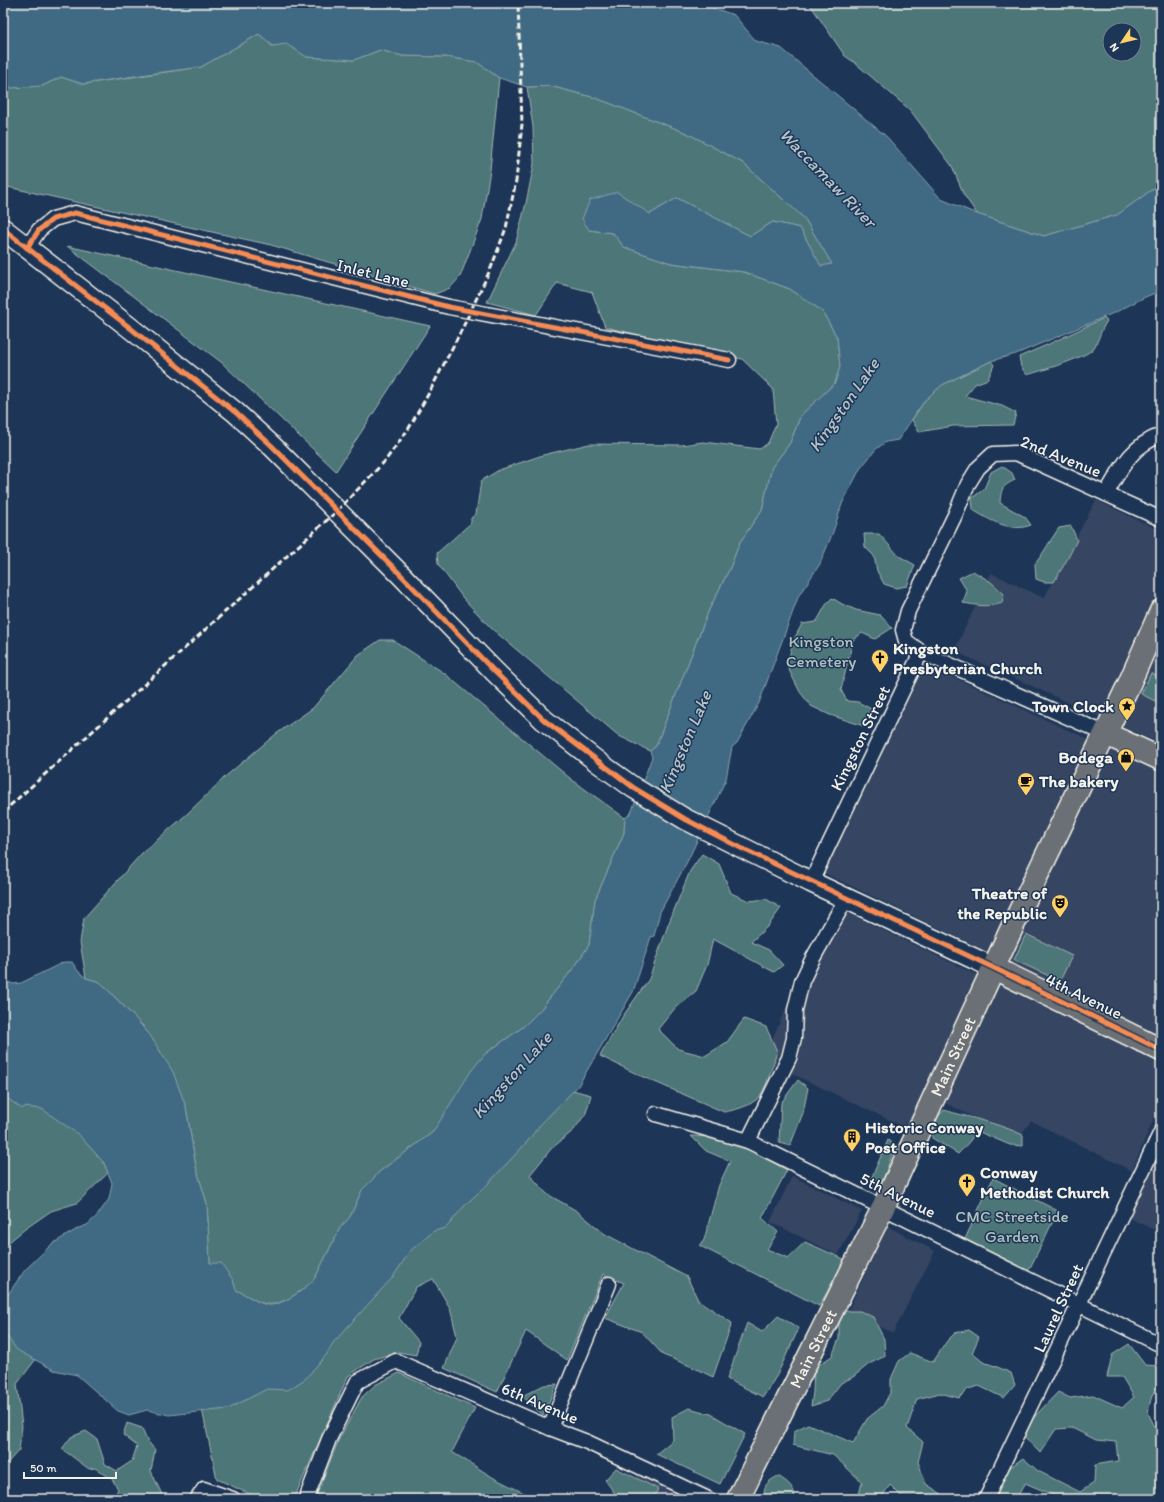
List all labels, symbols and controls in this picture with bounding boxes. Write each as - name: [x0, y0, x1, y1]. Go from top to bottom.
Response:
- north arrow: [1102, 22, 1142, 62]
- text: N: [1107, 41, 1122, 54]
- water label: Waccamaw River: [775, 124, 882, 234]
- street label: Inlet Lane: [335, 254, 411, 292]
- water label: Kingston Lake: [804, 353, 885, 456]
- street label: 2nd Avenue: [1018, 431, 1104, 481]
- park label: Kingston Cemetery: [786, 631, 856, 671]
- place label: Kingston Presbyterian Church: [893, 638, 1042, 679]
- church icon: Kingston Presbyterian Church: [870, 648, 890, 673]
- street label: Kingston Street: [826, 682, 894, 794]
- water label: Kingston Lake: [654, 686, 717, 797]
- place label: Town Clock: [1031, 696, 1114, 716]
- place icon: Town Clock: [1117, 696, 1137, 721]
- place label: Bodega: [1058, 747, 1113, 768]
- shop icon: Bodega: [1116, 747, 1136, 772]
- cafe icon: The bakery: [1016, 771, 1036, 796]
- place label: The bakery: [1038, 771, 1120, 792]
- place label: Theatre of the Republic: [957, 883, 1048, 924]
- theatre icon: Theatre of the Republic: [1050, 893, 1070, 918]
- street label: 4th Avenue: [1042, 969, 1126, 1023]
- street label: Main Street: [926, 1013, 980, 1099]
- water label: Kingston Lake: [467, 1026, 558, 1123]
- place label: Historic Conway Post Office: [865, 1117, 984, 1157]
- building icon: Historic Conway Post Office: [842, 1127, 862, 1152]
- place label: Conway Methodist Church: [980, 1162, 1110, 1202]
- street label: 5th Avenue: [857, 1168, 939, 1222]
- church icon: Conway Methodist Church: [957, 1172, 977, 1197]
- park label: CMC Streetside Garden: [955, 1206, 1069, 1246]
- street label: Laurel Street: [1029, 1260, 1088, 1356]
- street label: Main Street: [785, 1306, 841, 1391]
- street label: 6th Avenue: [498, 1378, 582, 1428]
- scale bar: [24, 1454, 116, 1480]
- text: 50 m: [30, 1461, 56, 1475]

